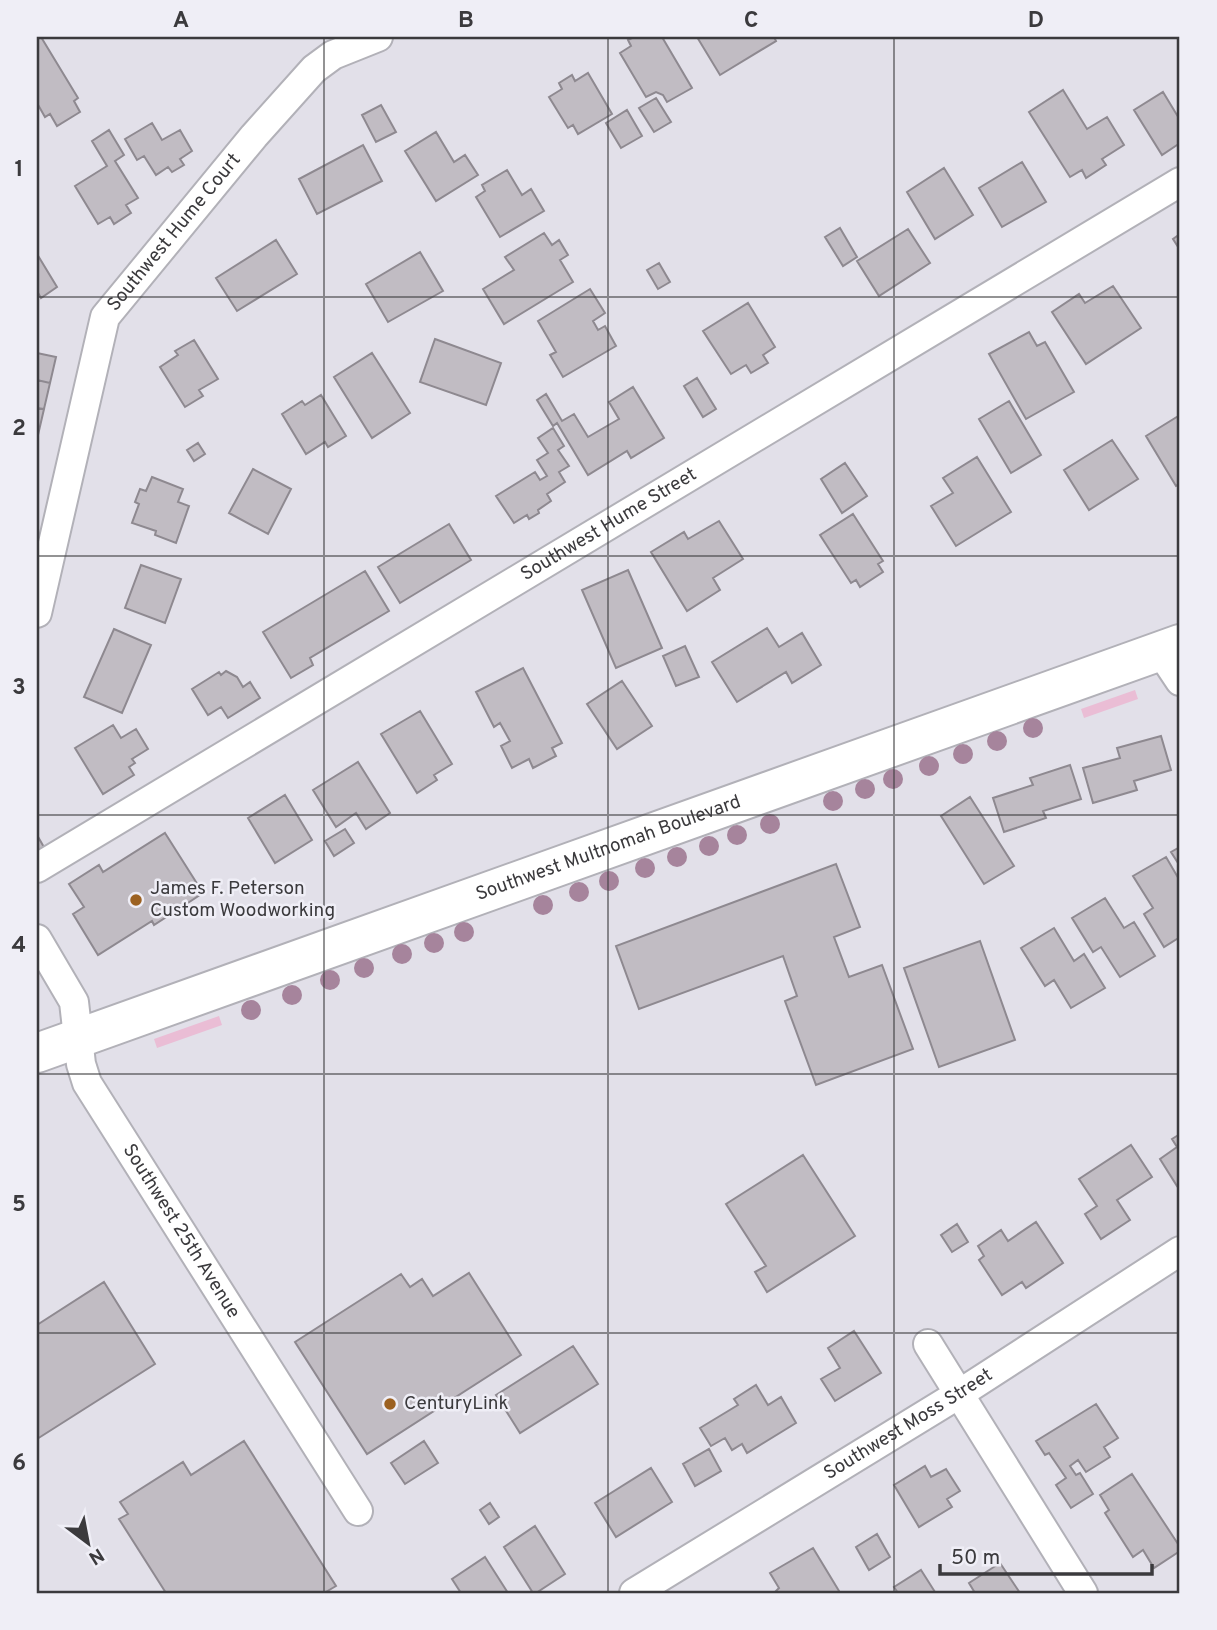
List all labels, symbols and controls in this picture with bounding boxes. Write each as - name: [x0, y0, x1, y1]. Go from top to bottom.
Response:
- text: A: [173, 7, 189, 36]
- text: B: [458, 7, 474, 36]
- text: C: [744, 7, 758, 36]
- text: D: [1028, 7, 1044, 36]
- street label: Southwest Hume Court: [102, 149, 246, 316]
- text: 1: [14, 156, 24, 185]
- text: 2: [12, 415, 26, 444]
- street label: Southwest Hume Street: [516, 463, 701, 587]
- text: 3: [12, 674, 26, 703]
- street label: Southwest Multnomah Boulevard: [473, 790, 744, 907]
- place label: James F. Peterson Custom Woodworking: [150, 877, 335, 923]
- marker: James F. Peterson Custom Woodworking: [128, 892, 144, 908]
- text: 4: [12, 932, 26, 961]
- street label: Southwest 25th Avenue: [117, 1140, 245, 1323]
- text: 5: [12, 1191, 26, 1220]
- street label: Southwest Moss Street: [820, 1363, 997, 1486]
- place label: CenturyLink: [404, 1392, 509, 1416]
- marker: CenturyLink: [382, 1396, 398, 1412]
- text: 6: [12, 1450, 26, 1479]
- north arrow: [52, 1508, 122, 1578]
- scale bar: [940, 1532, 1152, 1576]
- text: N: [84, 1542, 108, 1570]
- text: 50 m: [951, 1545, 1000, 1572]

